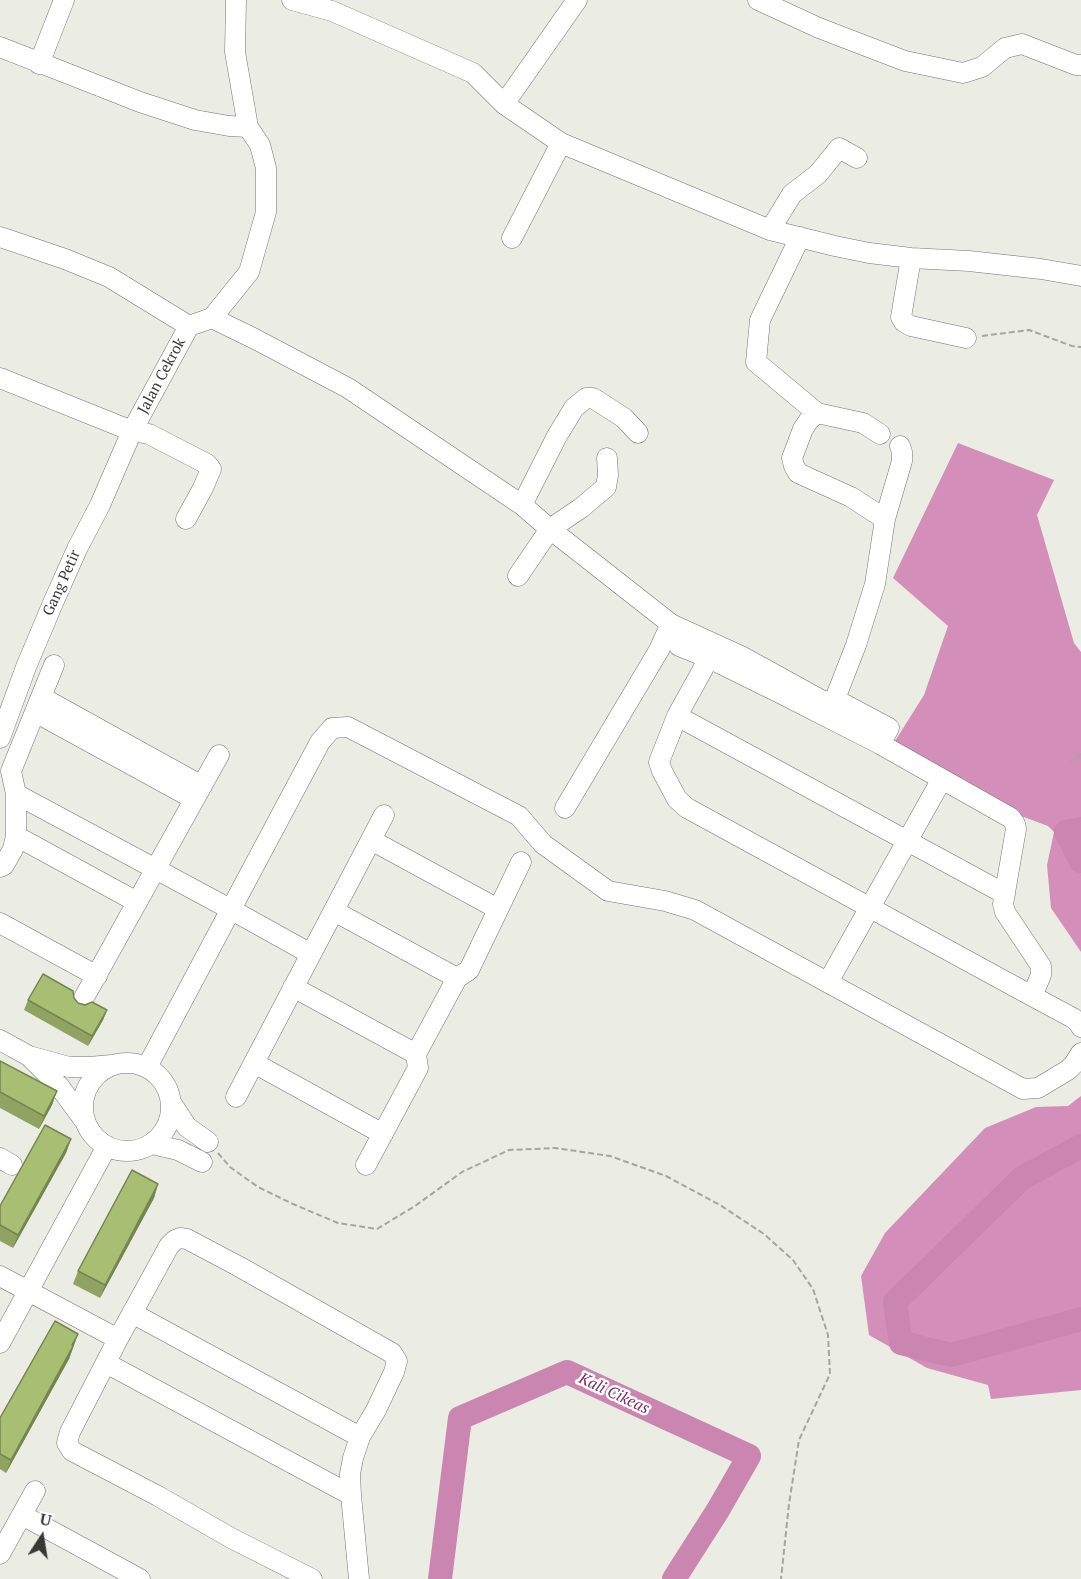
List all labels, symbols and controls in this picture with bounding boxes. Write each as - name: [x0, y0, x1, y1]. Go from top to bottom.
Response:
- street label: Jalan Cekrok: [134, 335, 190, 417]
- street label: Gang Petir: [39, 547, 85, 619]
- water label: Kali Cikeas: [576, 1369, 652, 1419]
- north arrow: [12, 1507, 72, 1567]
- text: U: [38, 1507, 54, 1531]

